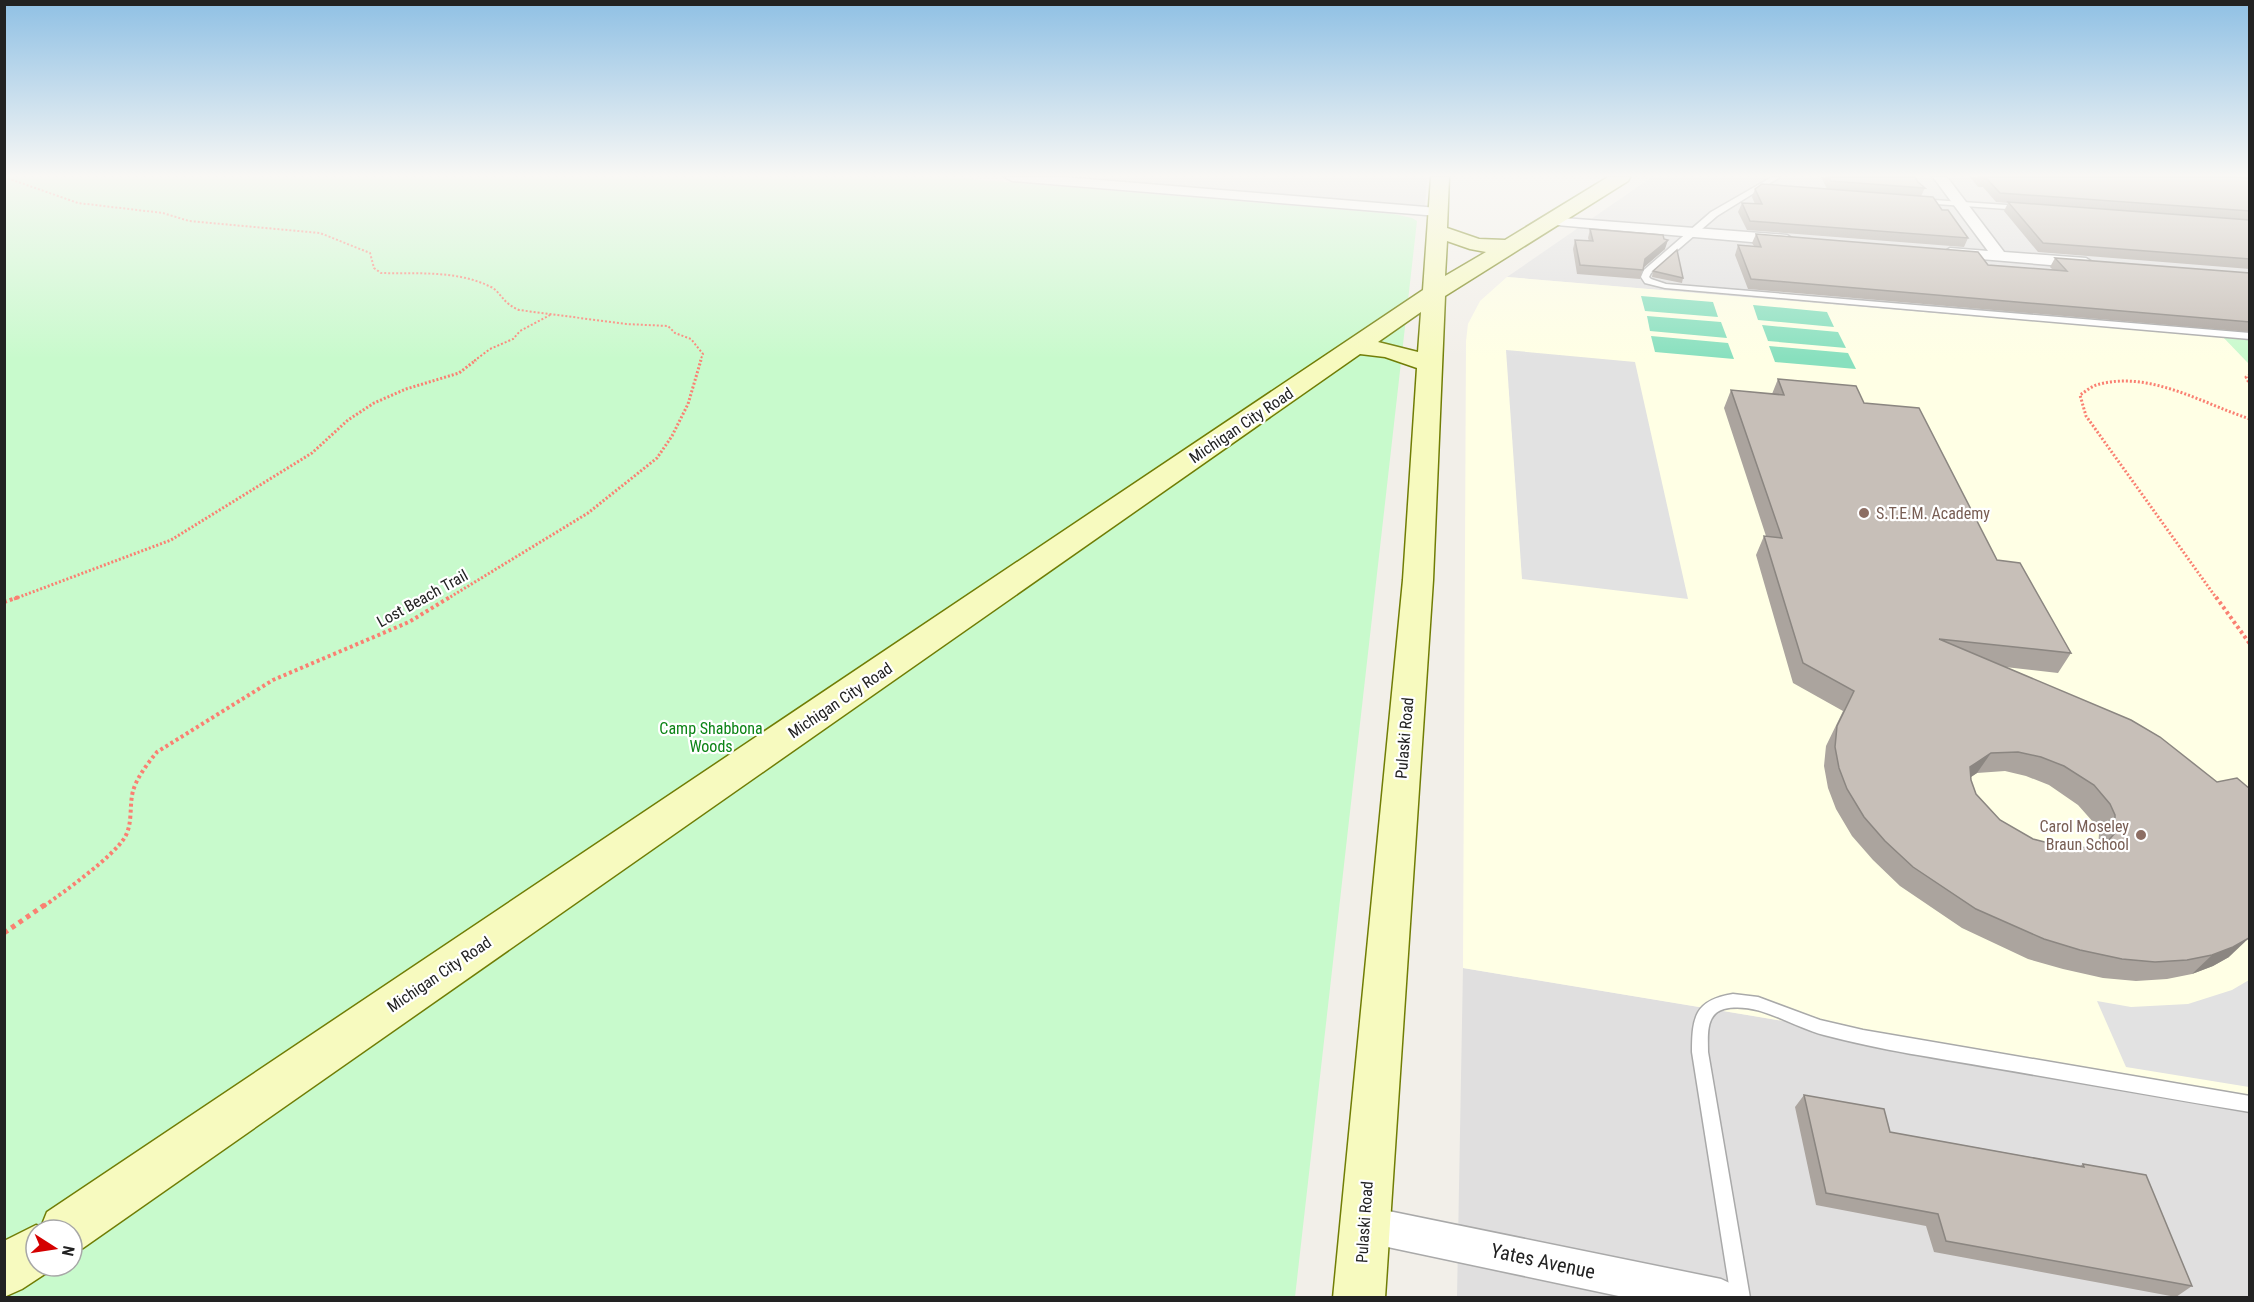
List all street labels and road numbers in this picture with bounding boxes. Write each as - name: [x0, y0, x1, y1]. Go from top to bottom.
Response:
- street label: Michigan City Road: [1186, 384, 1297, 467]
- street label: Lost Beach Trail: [373, 566, 471, 631]
- street label: Michigan City Road: [785, 659, 896, 742]
- street label: Pulaski Road: [1391, 696, 1418, 780]
- street label: Michigan City Road: [384, 933, 495, 1016]
- street label: Pulaski Road: [1352, 1181, 1377, 1264]
- street label: Yates Avenue: [1489, 1238, 1597, 1284]

